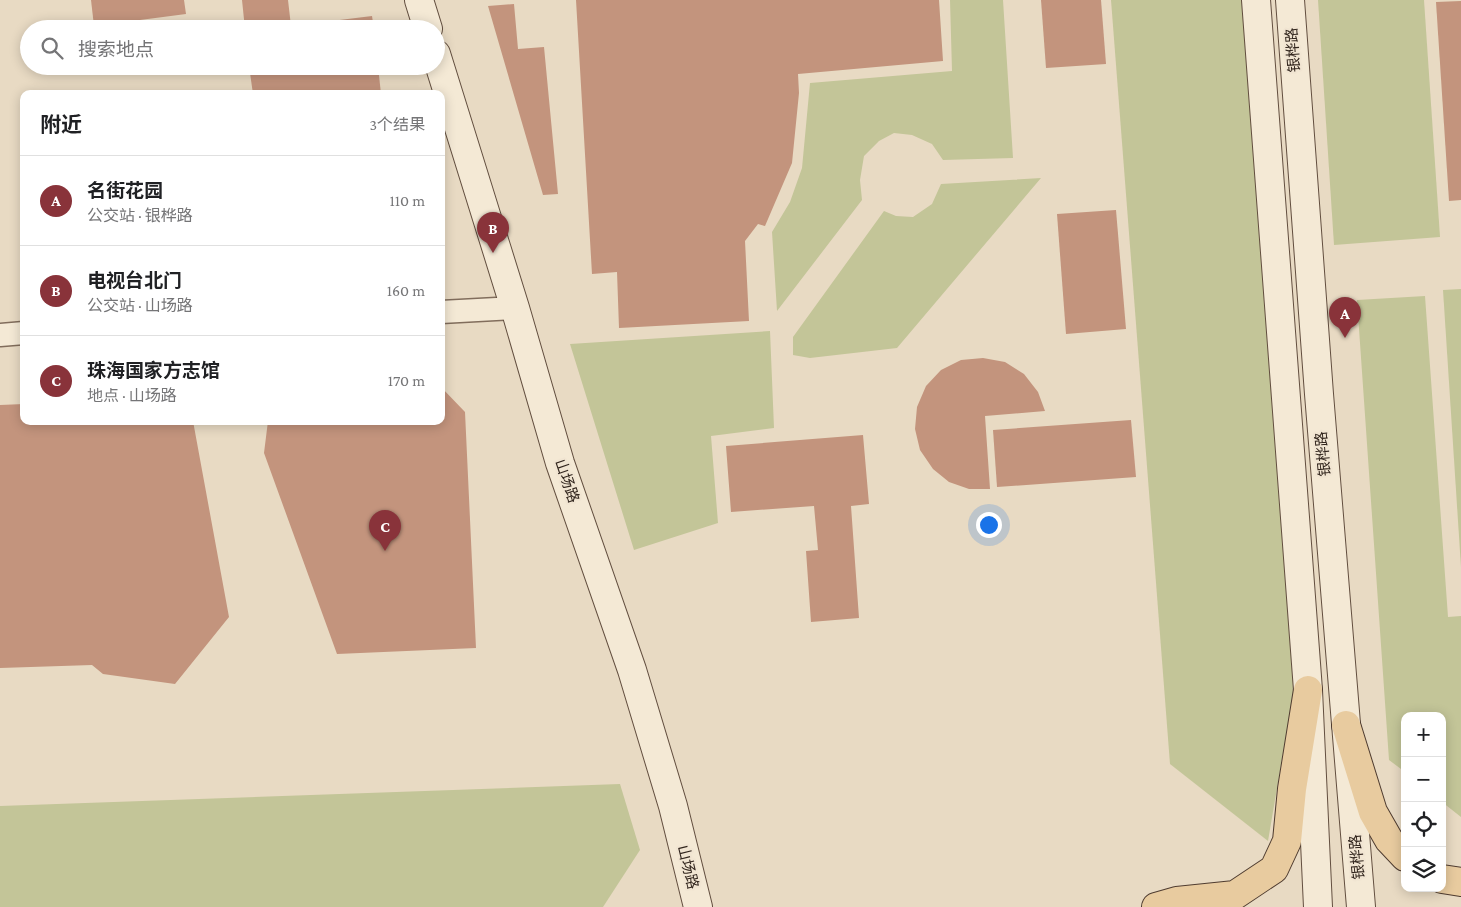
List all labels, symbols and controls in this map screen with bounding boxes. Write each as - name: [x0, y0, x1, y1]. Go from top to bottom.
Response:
- search box: [20, 20, 445, 75]
- street label: 银桦路: [1282, 27, 1303, 73]
- icon: search: [38, 34, 66, 62]
- text: 搜索地点: [78, 39, 154, 60]
- text: 附近: [40, 113, 82, 137]
- text: 3个结果: [369, 116, 425, 133]
- text: 名街花园: [87, 180, 163, 201]
- text: A: [51, 192, 61, 209]
- text: 110 m: [389, 192, 425, 209]
- text: 公交站 · 银桦路: [87, 207, 193, 224]
- pin: B: [477, 212, 509, 253]
- text: 电视台北门: [87, 270, 182, 291]
- text: B: [51, 282, 61, 299]
- text: 160 m: [387, 282, 425, 299]
- text: 公交站 · 山场路: [87, 297, 193, 314]
- pin: A: [1329, 297, 1361, 338]
- text: 珠海国家方志馆: [87, 360, 220, 381]
- text: C: [51, 372, 61, 389]
- text: 170 m: [388, 372, 425, 389]
- text: 地点 · 山场路: [87, 387, 177, 404]
- street label: 银桦路: [1312, 431, 1333, 477]
- street label: 山场路: [552, 457, 582, 505]
- pin: C: [369, 510, 401, 551]
- your location: [976, 512, 1002, 538]
- map controls: [1401, 712, 1446, 892]
- button: +: [1401, 712, 1446, 757]
- button: −: [1401, 757, 1446, 802]
- button: locate: [1401, 802, 1446, 847]
- street label: 银桦路: [1346, 834, 1367, 880]
- street label: 山场路: [675, 843, 701, 891]
- button: layers: [1401, 847, 1446, 892]

